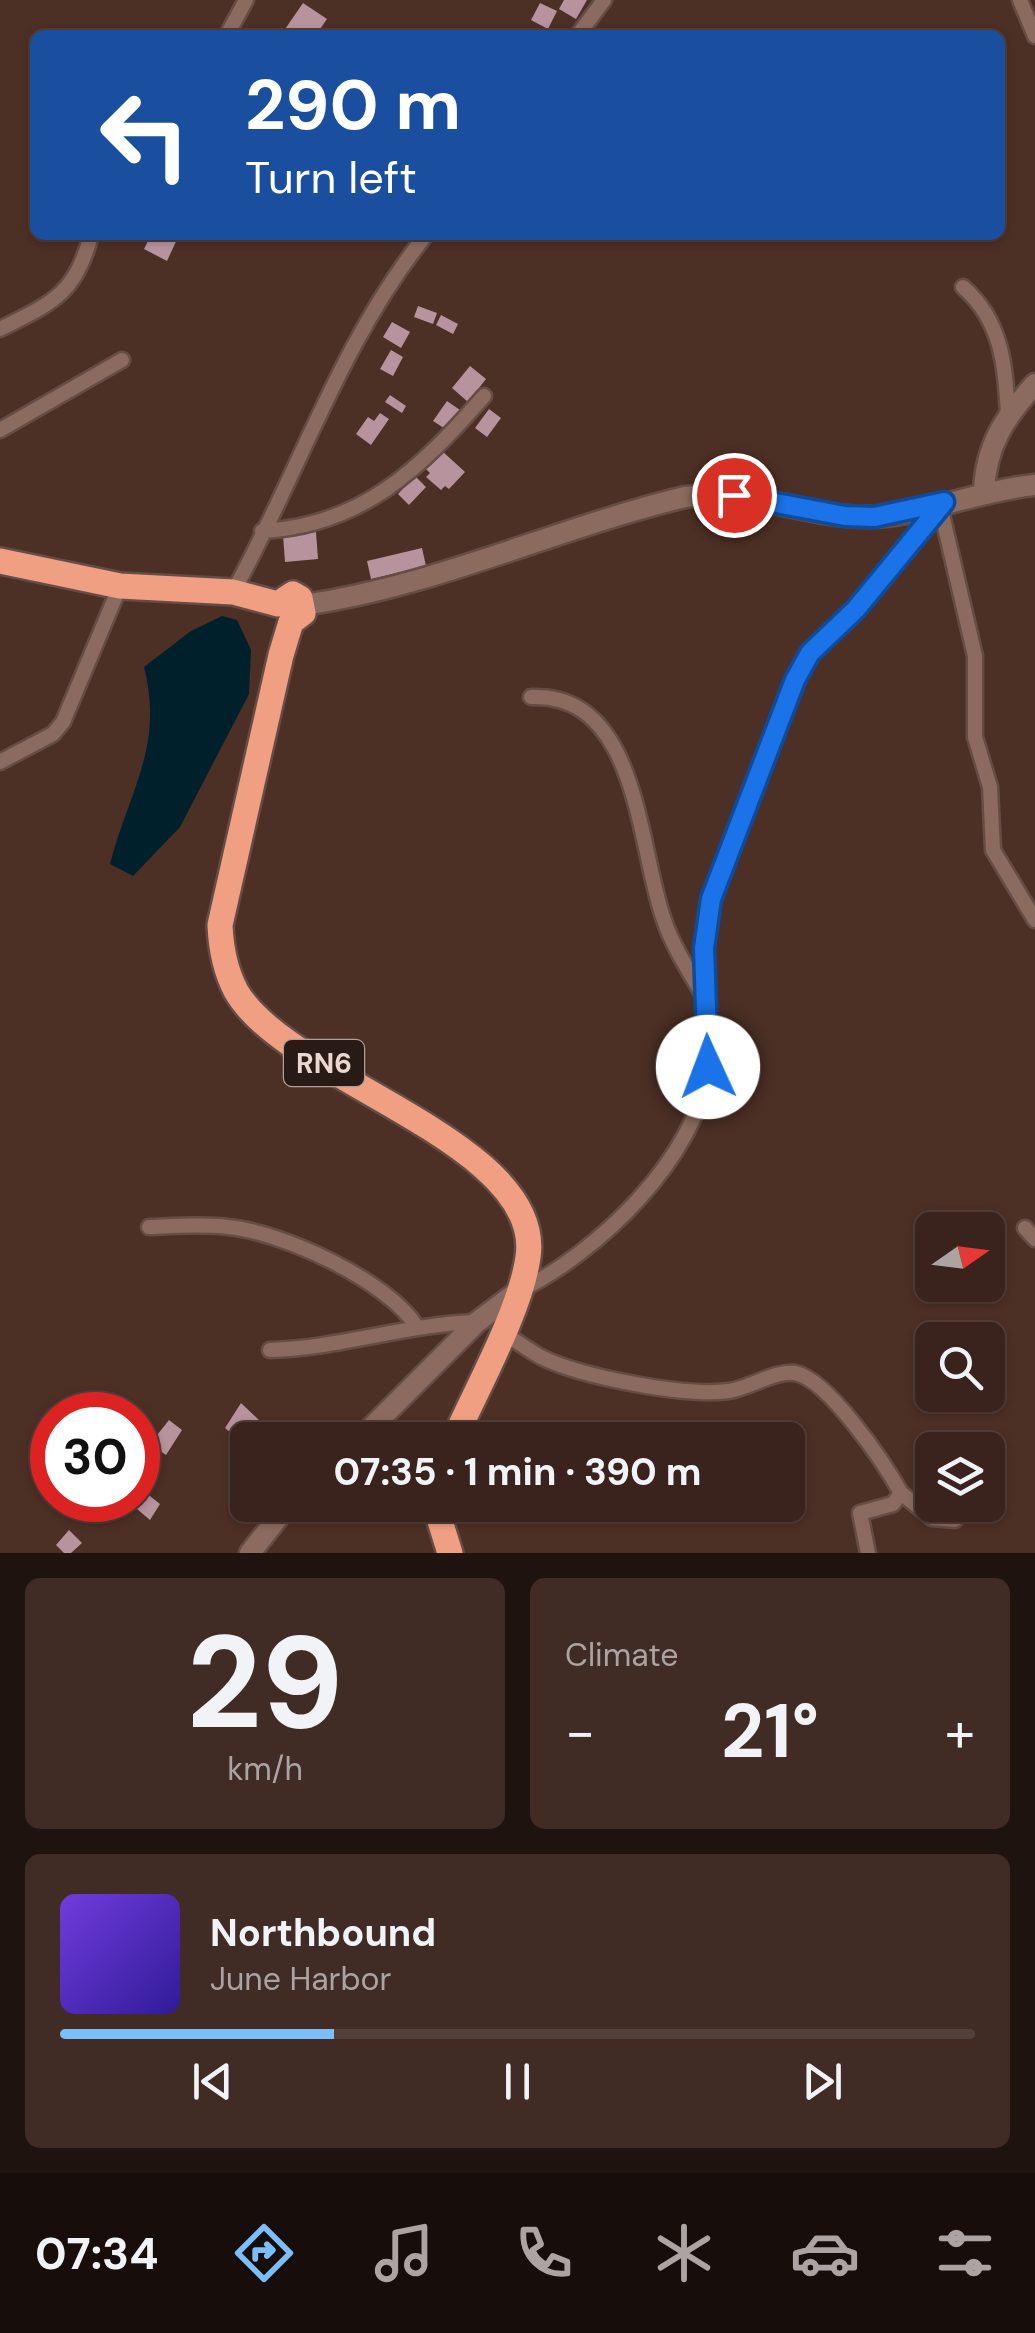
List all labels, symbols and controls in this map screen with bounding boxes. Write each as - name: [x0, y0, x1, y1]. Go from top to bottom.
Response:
- text: 290 m: [245, 60, 461, 151]
- icon: left: [80, 70, 210, 200]
- text: Turn left: [245, 148, 417, 207]
- pin: [692, 453, 777, 538]
- icon: arrive: [707, 468, 762, 523]
- position arrow: [656, 1015, 760, 1119]
- road number: RN6: [284, 1040, 364, 1086]
- north arrow: [915, 1212, 1005, 1302]
- map controls: [915, 1212, 1005, 1522]
- button: search: [915, 1322, 1005, 1412]
- speed limit sign: 30: [30, 1392, 160, 1522]
- button: layers: [915, 1432, 1005, 1522]
- text: 07:35 · 1 min · 390 m: [334, 1447, 701, 1497]
- text: 29: [186, 1598, 344, 1767]
- text: Climate: [565, 1634, 679, 1676]
- text: 21°: [721, 1683, 819, 1780]
- text: −: [565, 1696, 595, 1768]
- text: +: [945, 1696, 975, 1768]
- text: km/h: [227, 1748, 303, 1790]
- text: Northbound: [210, 1908, 436, 1958]
- text: June Harbor: [210, 1958, 391, 2000]
- icon: previous: [185, 2054, 240, 2109]
- icon: pause: [490, 2054, 545, 2109]
- icon: next: [795, 2054, 850, 2109]
- icon: directions: [229, 2218, 299, 2288]
- icon: music: [369, 2218, 439, 2288]
- icon: phone: [509, 2218, 579, 2288]
- icon: climate: [649, 2218, 719, 2288]
- icon: car: [790, 2218, 860, 2288]
- icon: filters: [930, 2218, 1000, 2288]
- text: 07:34: [35, 2224, 159, 2283]

